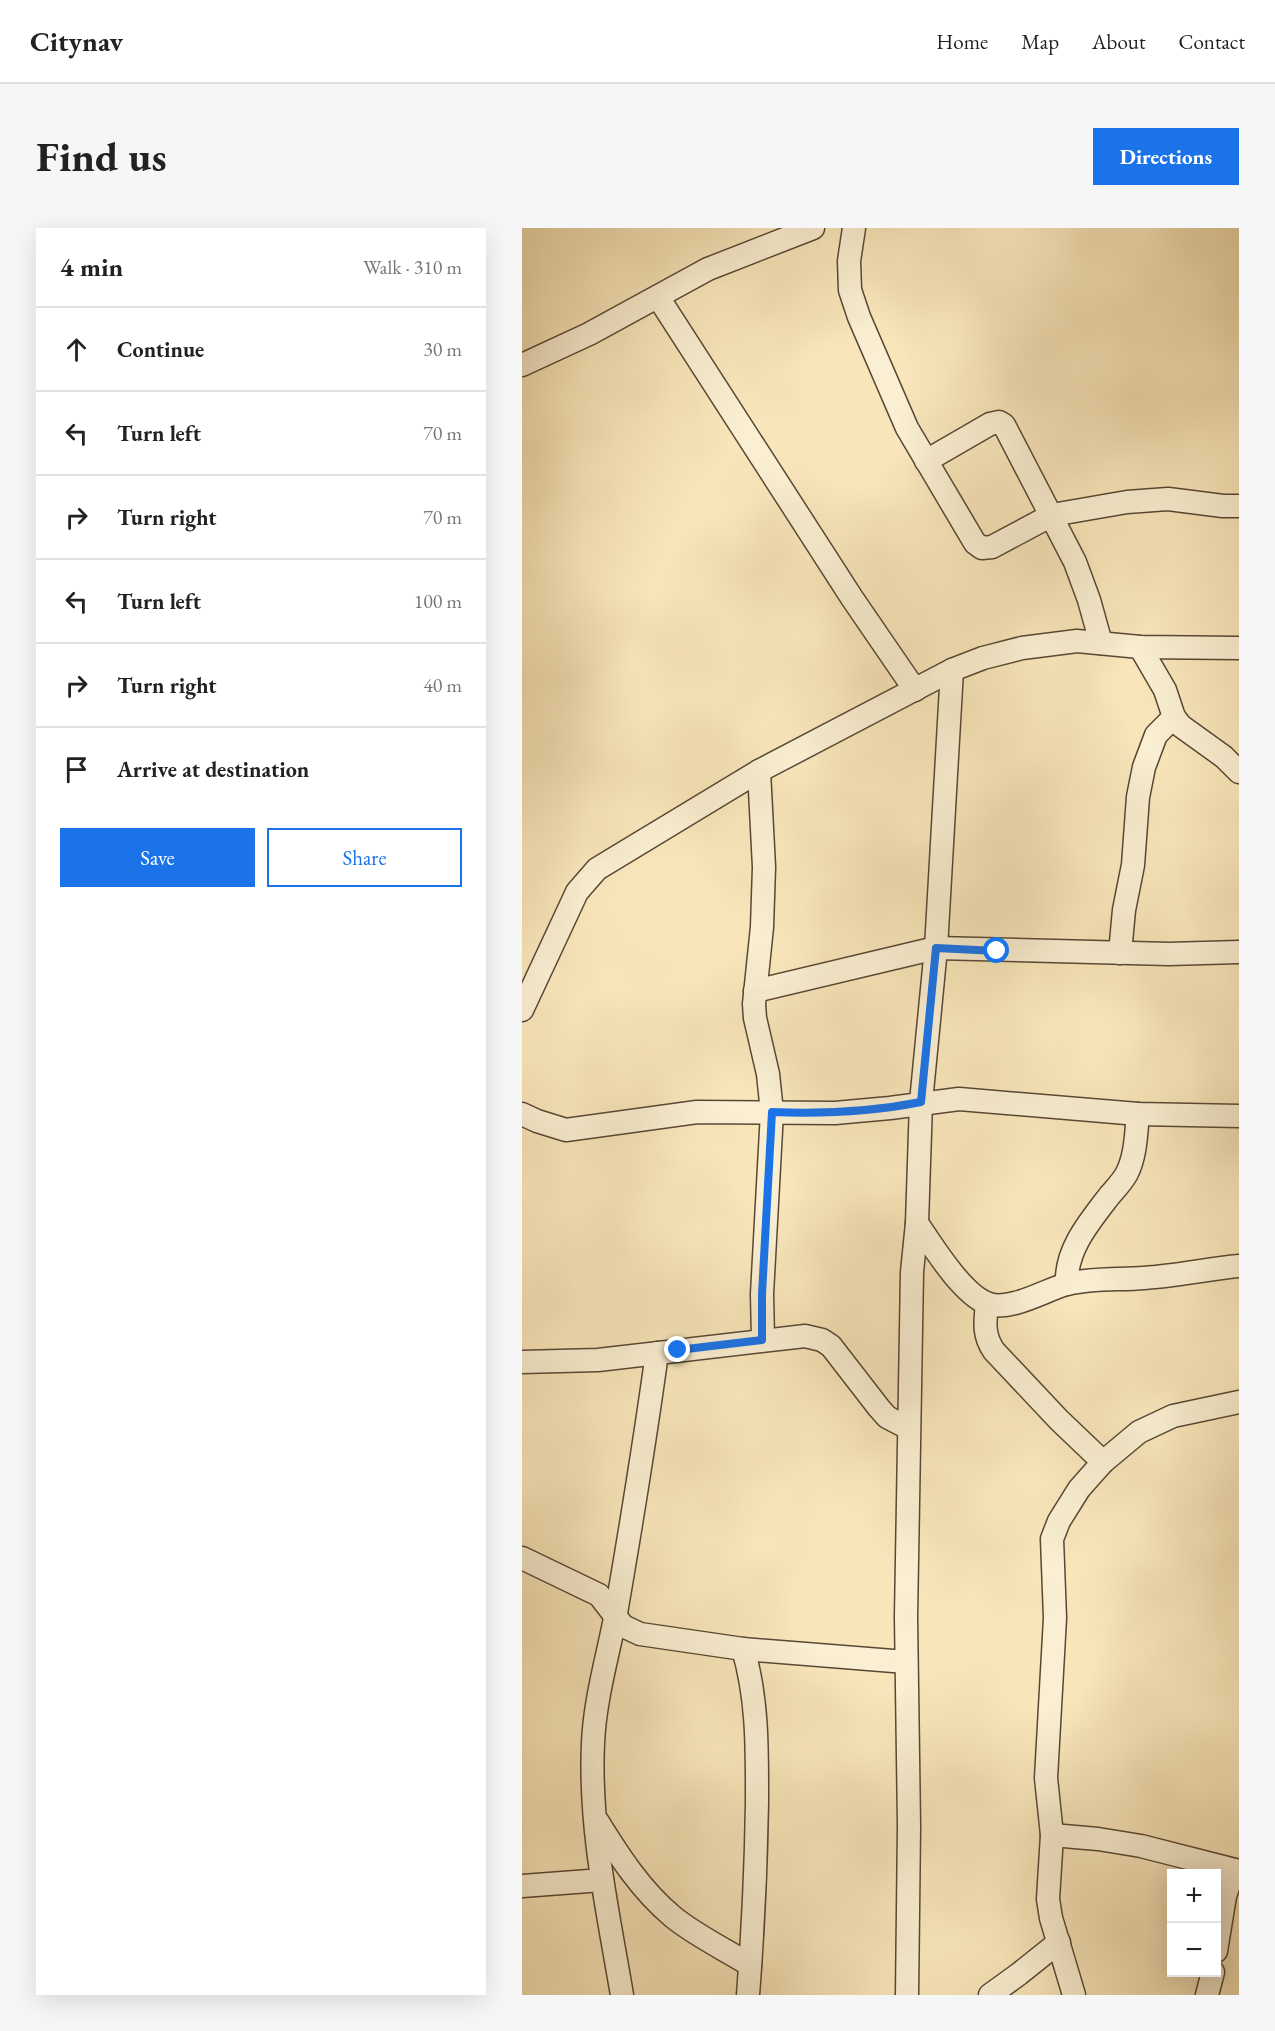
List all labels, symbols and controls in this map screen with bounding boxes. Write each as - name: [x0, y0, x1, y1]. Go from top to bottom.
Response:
- text: Citynav: [30, 23, 123, 59]
- text: Home: [936, 28, 988, 55]
- text: Map: [1021, 28, 1059, 55]
- text: About: [1092, 28, 1145, 55]
- text: Contact: [1178, 28, 1245, 55]
- button: Directions: [1093, 128, 1239, 185]
- text: Find us: [36, 129, 167, 184]
- text: 4 min: [60, 250, 123, 284]
- text: Walk · 310 m: [363, 254, 462, 280]
- icon: ahead: [60, 333, 93, 366]
- text: Continue: [117, 335, 204, 364]
- text: 30 m: [423, 336, 462, 362]
- icon: left: [60, 417, 93, 450]
- text: Turn left: [117, 419, 201, 448]
- text: 70 m: [423, 420, 462, 446]
- icon: right: [60, 501, 93, 534]
- text: Turn right: [117, 503, 216, 532]
- text: 70 m: [423, 504, 462, 530]
- icon: left: [60, 585, 93, 618]
- text: Turn left: [117, 587, 201, 616]
- text: 100 m: [414, 588, 462, 614]
- icon: right: [60, 669, 93, 702]
- text: Turn right: [117, 671, 216, 700]
- text: 40 m: [423, 672, 462, 698]
- icon: arrive: [60, 753, 93, 786]
- text: Arrive at destination: [117, 755, 309, 784]
- button: Save: [60, 828, 255, 887]
- button: Share: [267, 828, 462, 887]
- route start: [983, 937, 1009, 963]
- route end: [664, 1336, 690, 1362]
- map controls: [1167, 1869, 1221, 1977]
- button: +: [1167, 1869, 1221, 1923]
- button: −: [1167, 1923, 1221, 1977]

